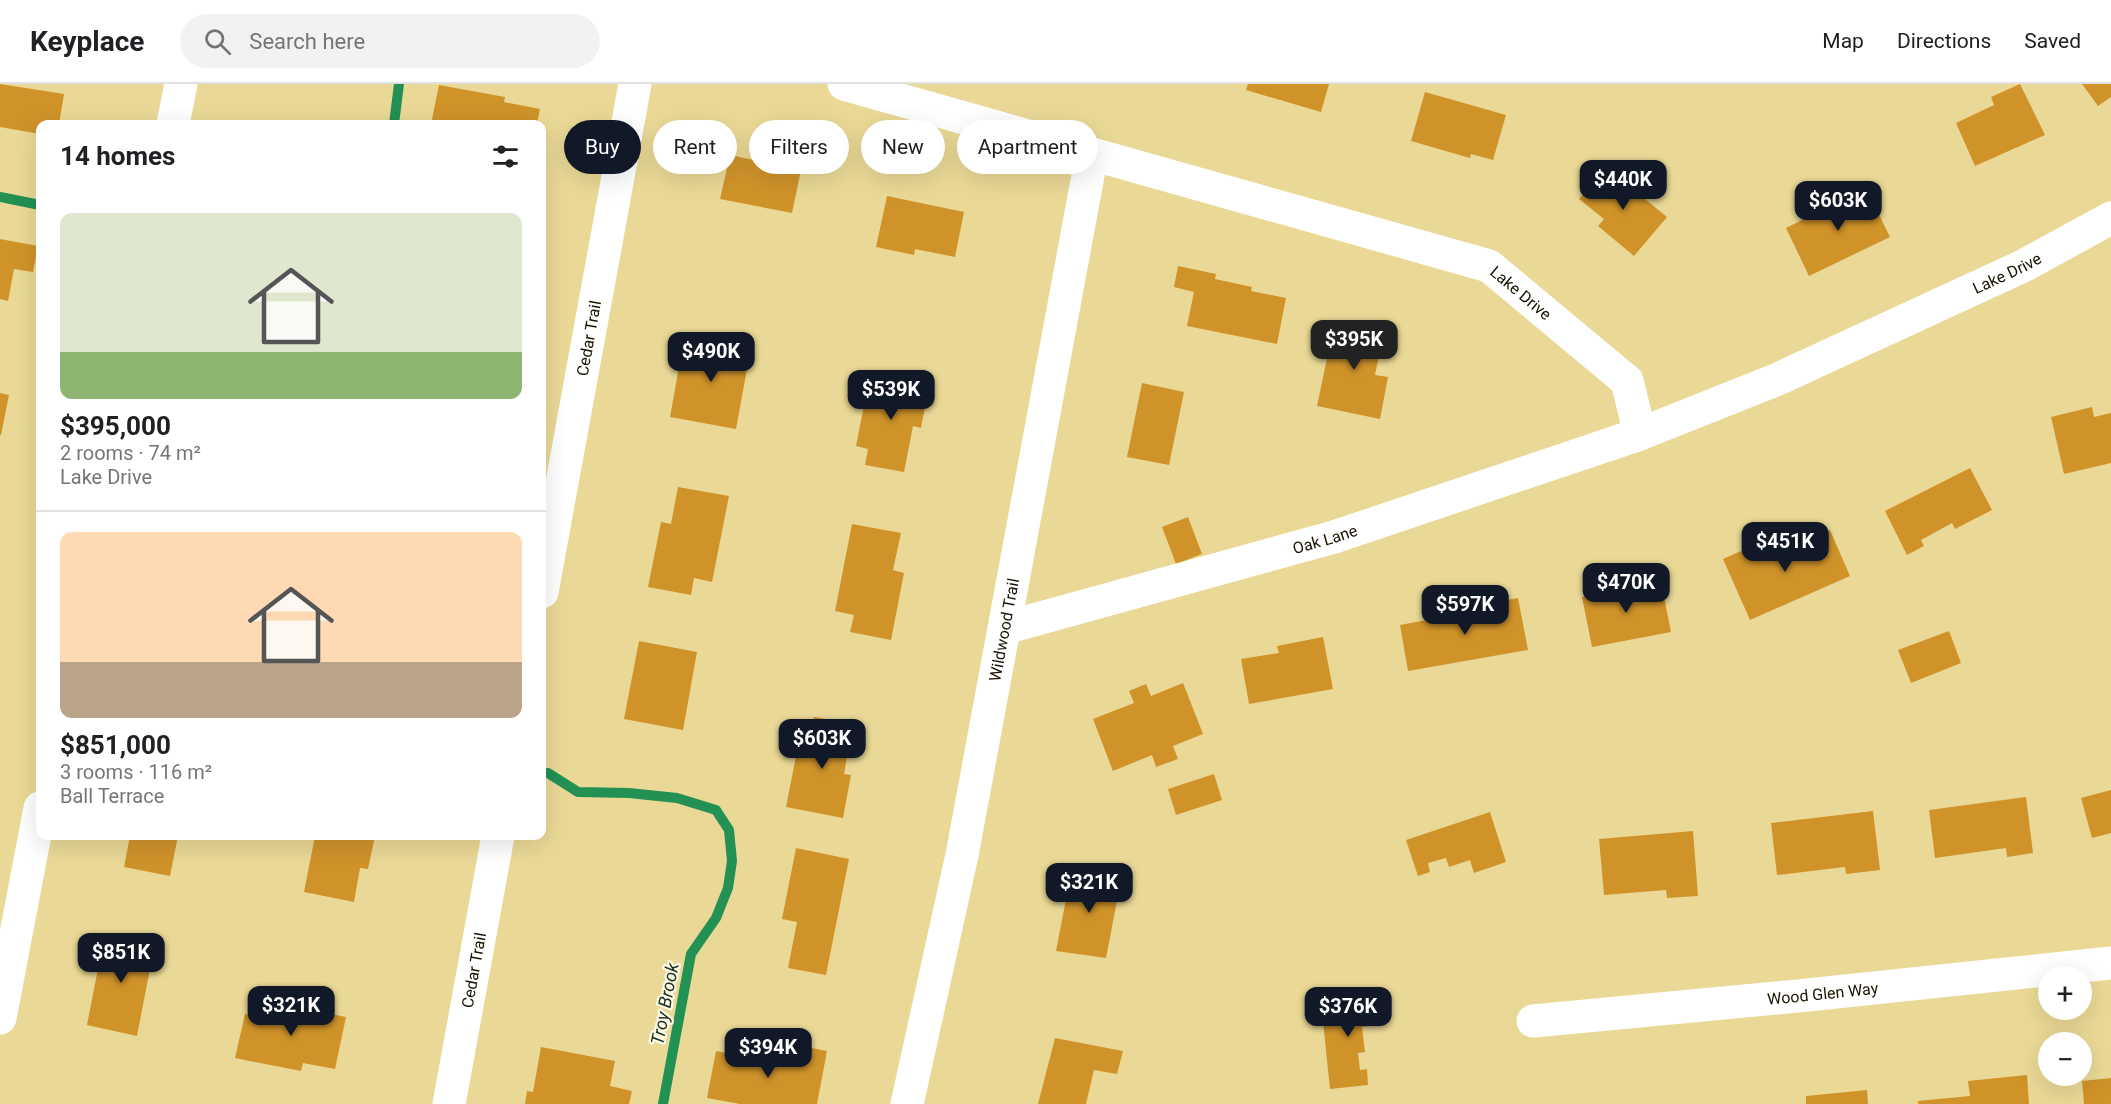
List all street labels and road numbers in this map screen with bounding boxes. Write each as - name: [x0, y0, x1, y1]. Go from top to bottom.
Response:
- street label: Lake Drive: [1970, 249, 2045, 298]
- street label: Lake Drive: [1486, 262, 1555, 324]
- street label: Cedar Trail: [573, 299, 605, 378]
- street label: Oak Lane: [1291, 521, 1360, 558]
- street label: Wildwood Trail: [985, 577, 1023, 683]
- street label: Cedar Trail: [458, 931, 490, 1010]
- street label: Wood Glen Way: [1766, 979, 1880, 1009]

